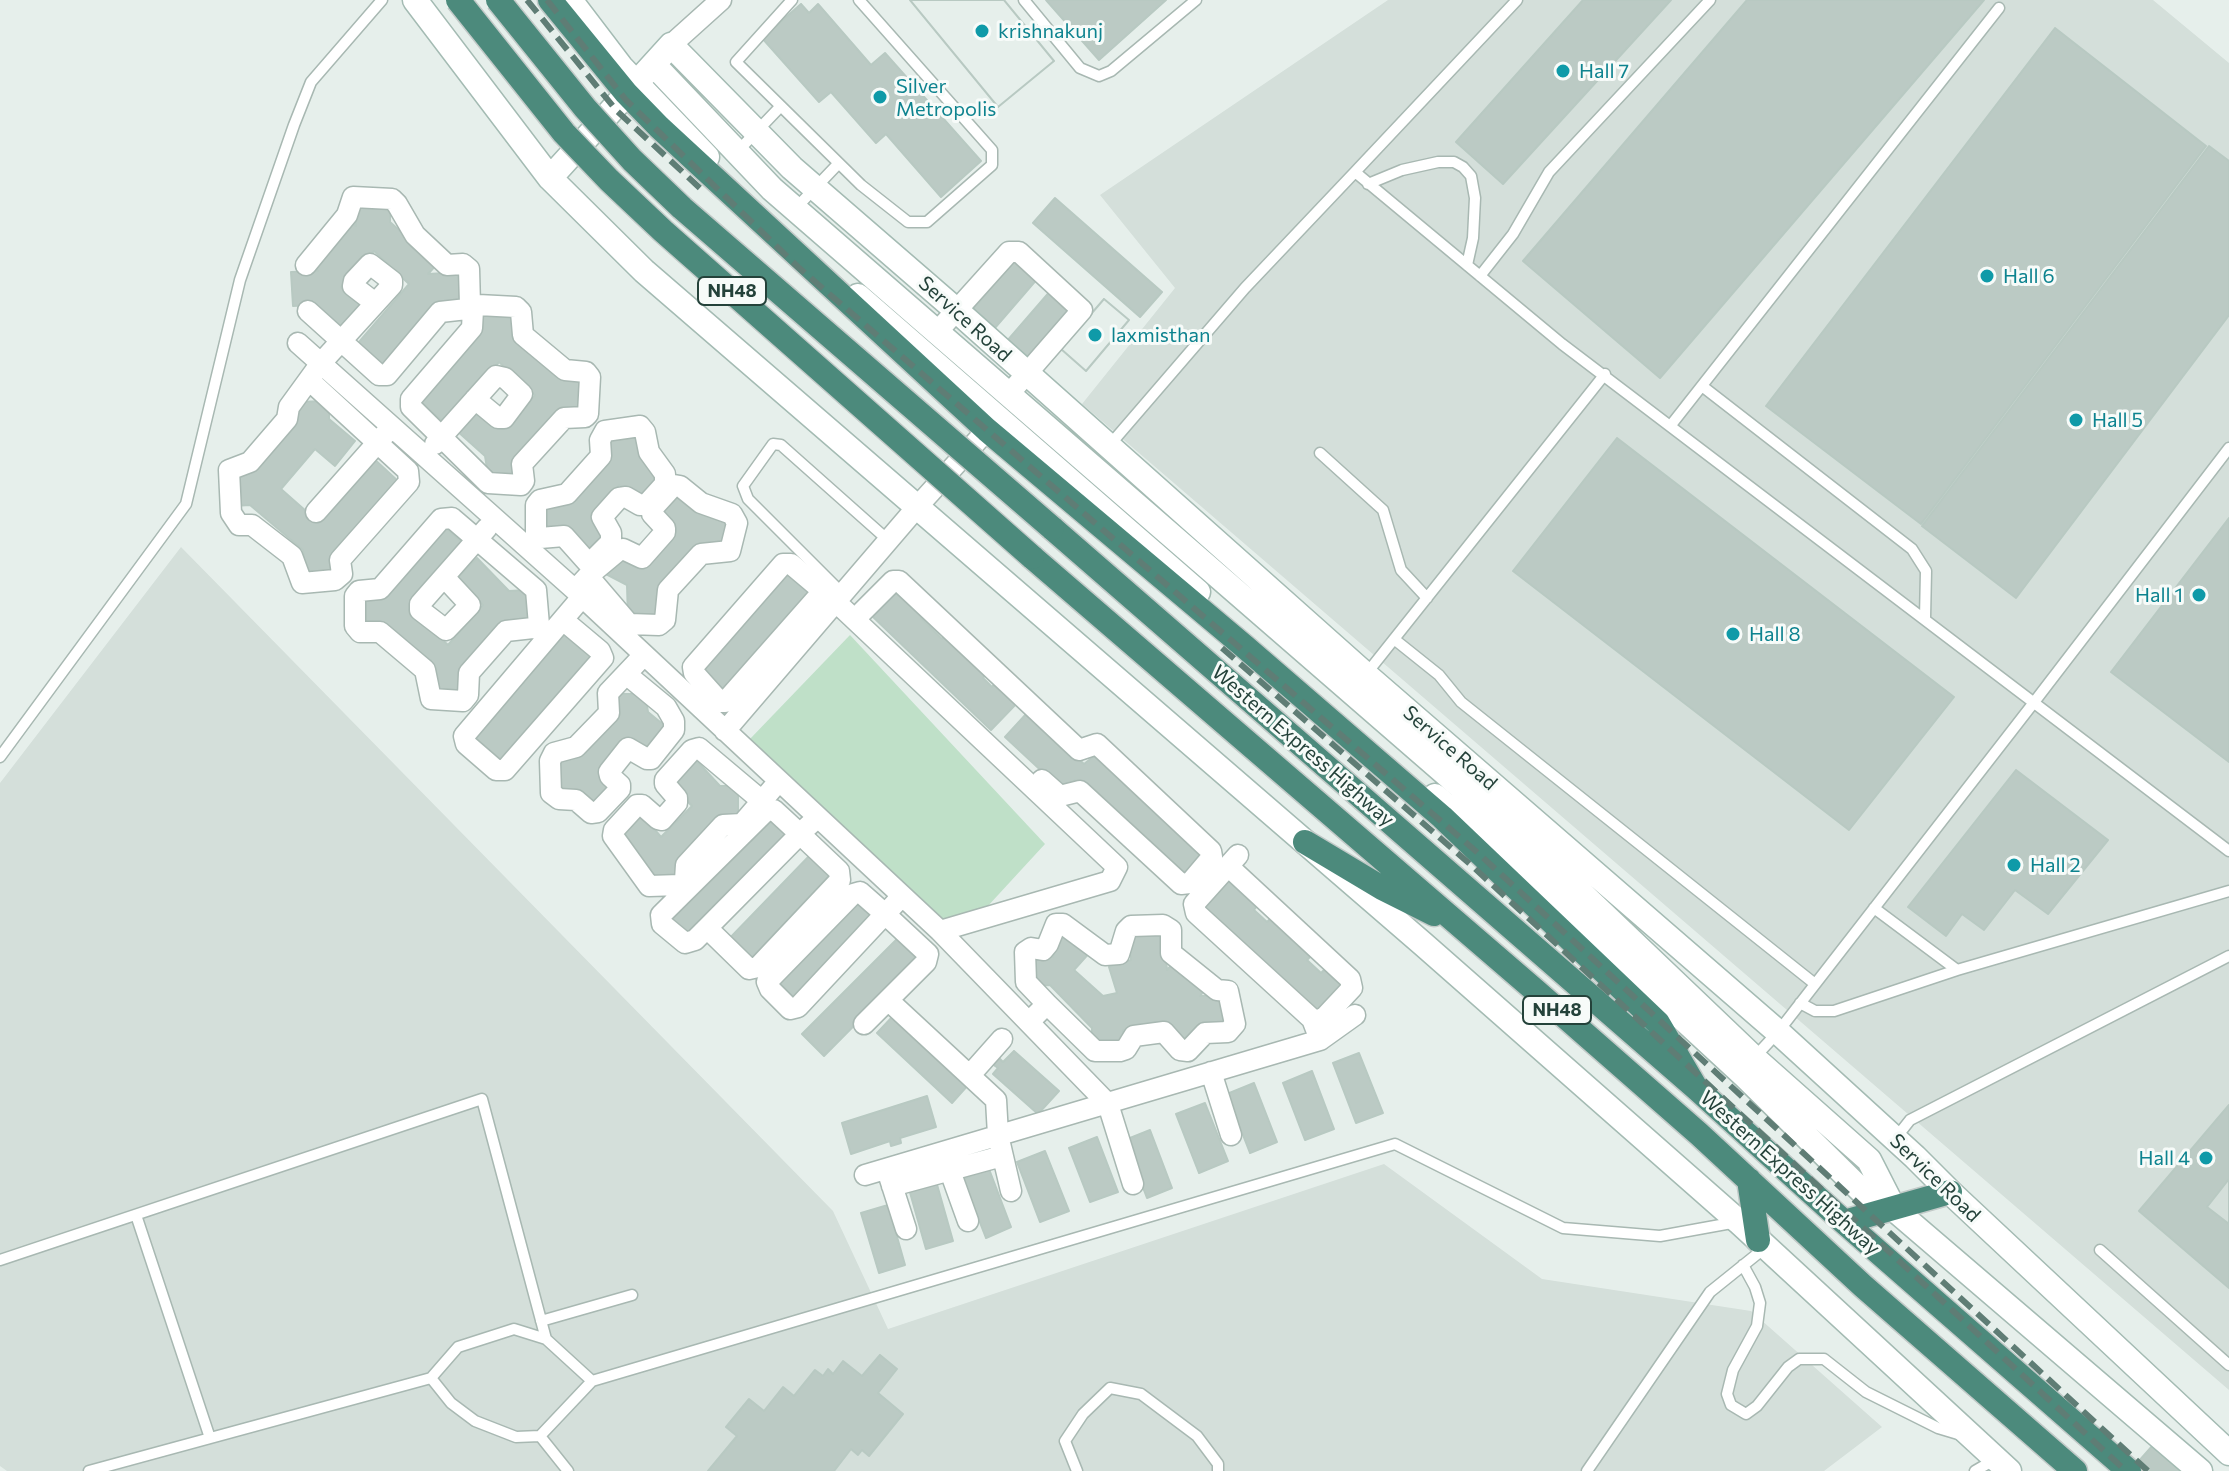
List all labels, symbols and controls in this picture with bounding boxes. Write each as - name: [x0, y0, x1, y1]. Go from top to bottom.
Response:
- place label: krishnakunj: [998, 19, 1103, 43]
- marker: krishnakunj: [973, 22, 991, 40]
- place label: Hall 7: [1579, 59, 1629, 83]
- marker: Hall 7: [1554, 62, 1572, 80]
- place label: Silver Metropolis: [896, 74, 996, 121]
- marker: Silver Metropolis: [871, 88, 889, 106]
- place label: Hall 6: [2003, 264, 2055, 288]
- marker: Hall 6: [1978, 267, 1996, 285]
- street label: Service Road: [914, 271, 1016, 367]
- road number: NH48: [698, 277, 766, 305]
- place label: laxmisthan: [1111, 323, 1210, 347]
- marker: laxmisthan: [1086, 326, 1104, 344]
- place label: Hall 5: [2092, 408, 2143, 432]
- marker: Hall 5: [2067, 411, 2085, 429]
- place label: Hall 1: [2135, 583, 2183, 607]
- marker: Hall 1: [2190, 586, 2208, 604]
- place label: Hall 8: [1749, 622, 1801, 646]
- marker: Hall 8: [1724, 625, 1742, 643]
- street label: Western Express Highway: [1207, 660, 1399, 832]
- street label: Service Road: [1398, 701, 1502, 795]
- place label: Hall 2: [2030, 853, 2081, 877]
- marker: Hall 2: [2005, 856, 2023, 874]
- road number: NH48: [1523, 996, 1591, 1024]
- street label: Western Express Highway: [1695, 1086, 1885, 1260]
- street label: Service Road: [1885, 1129, 1985, 1227]
- place label: Hall 4: [2139, 1146, 2190, 1170]
- marker: Hall 4: [2197, 1149, 2215, 1167]

